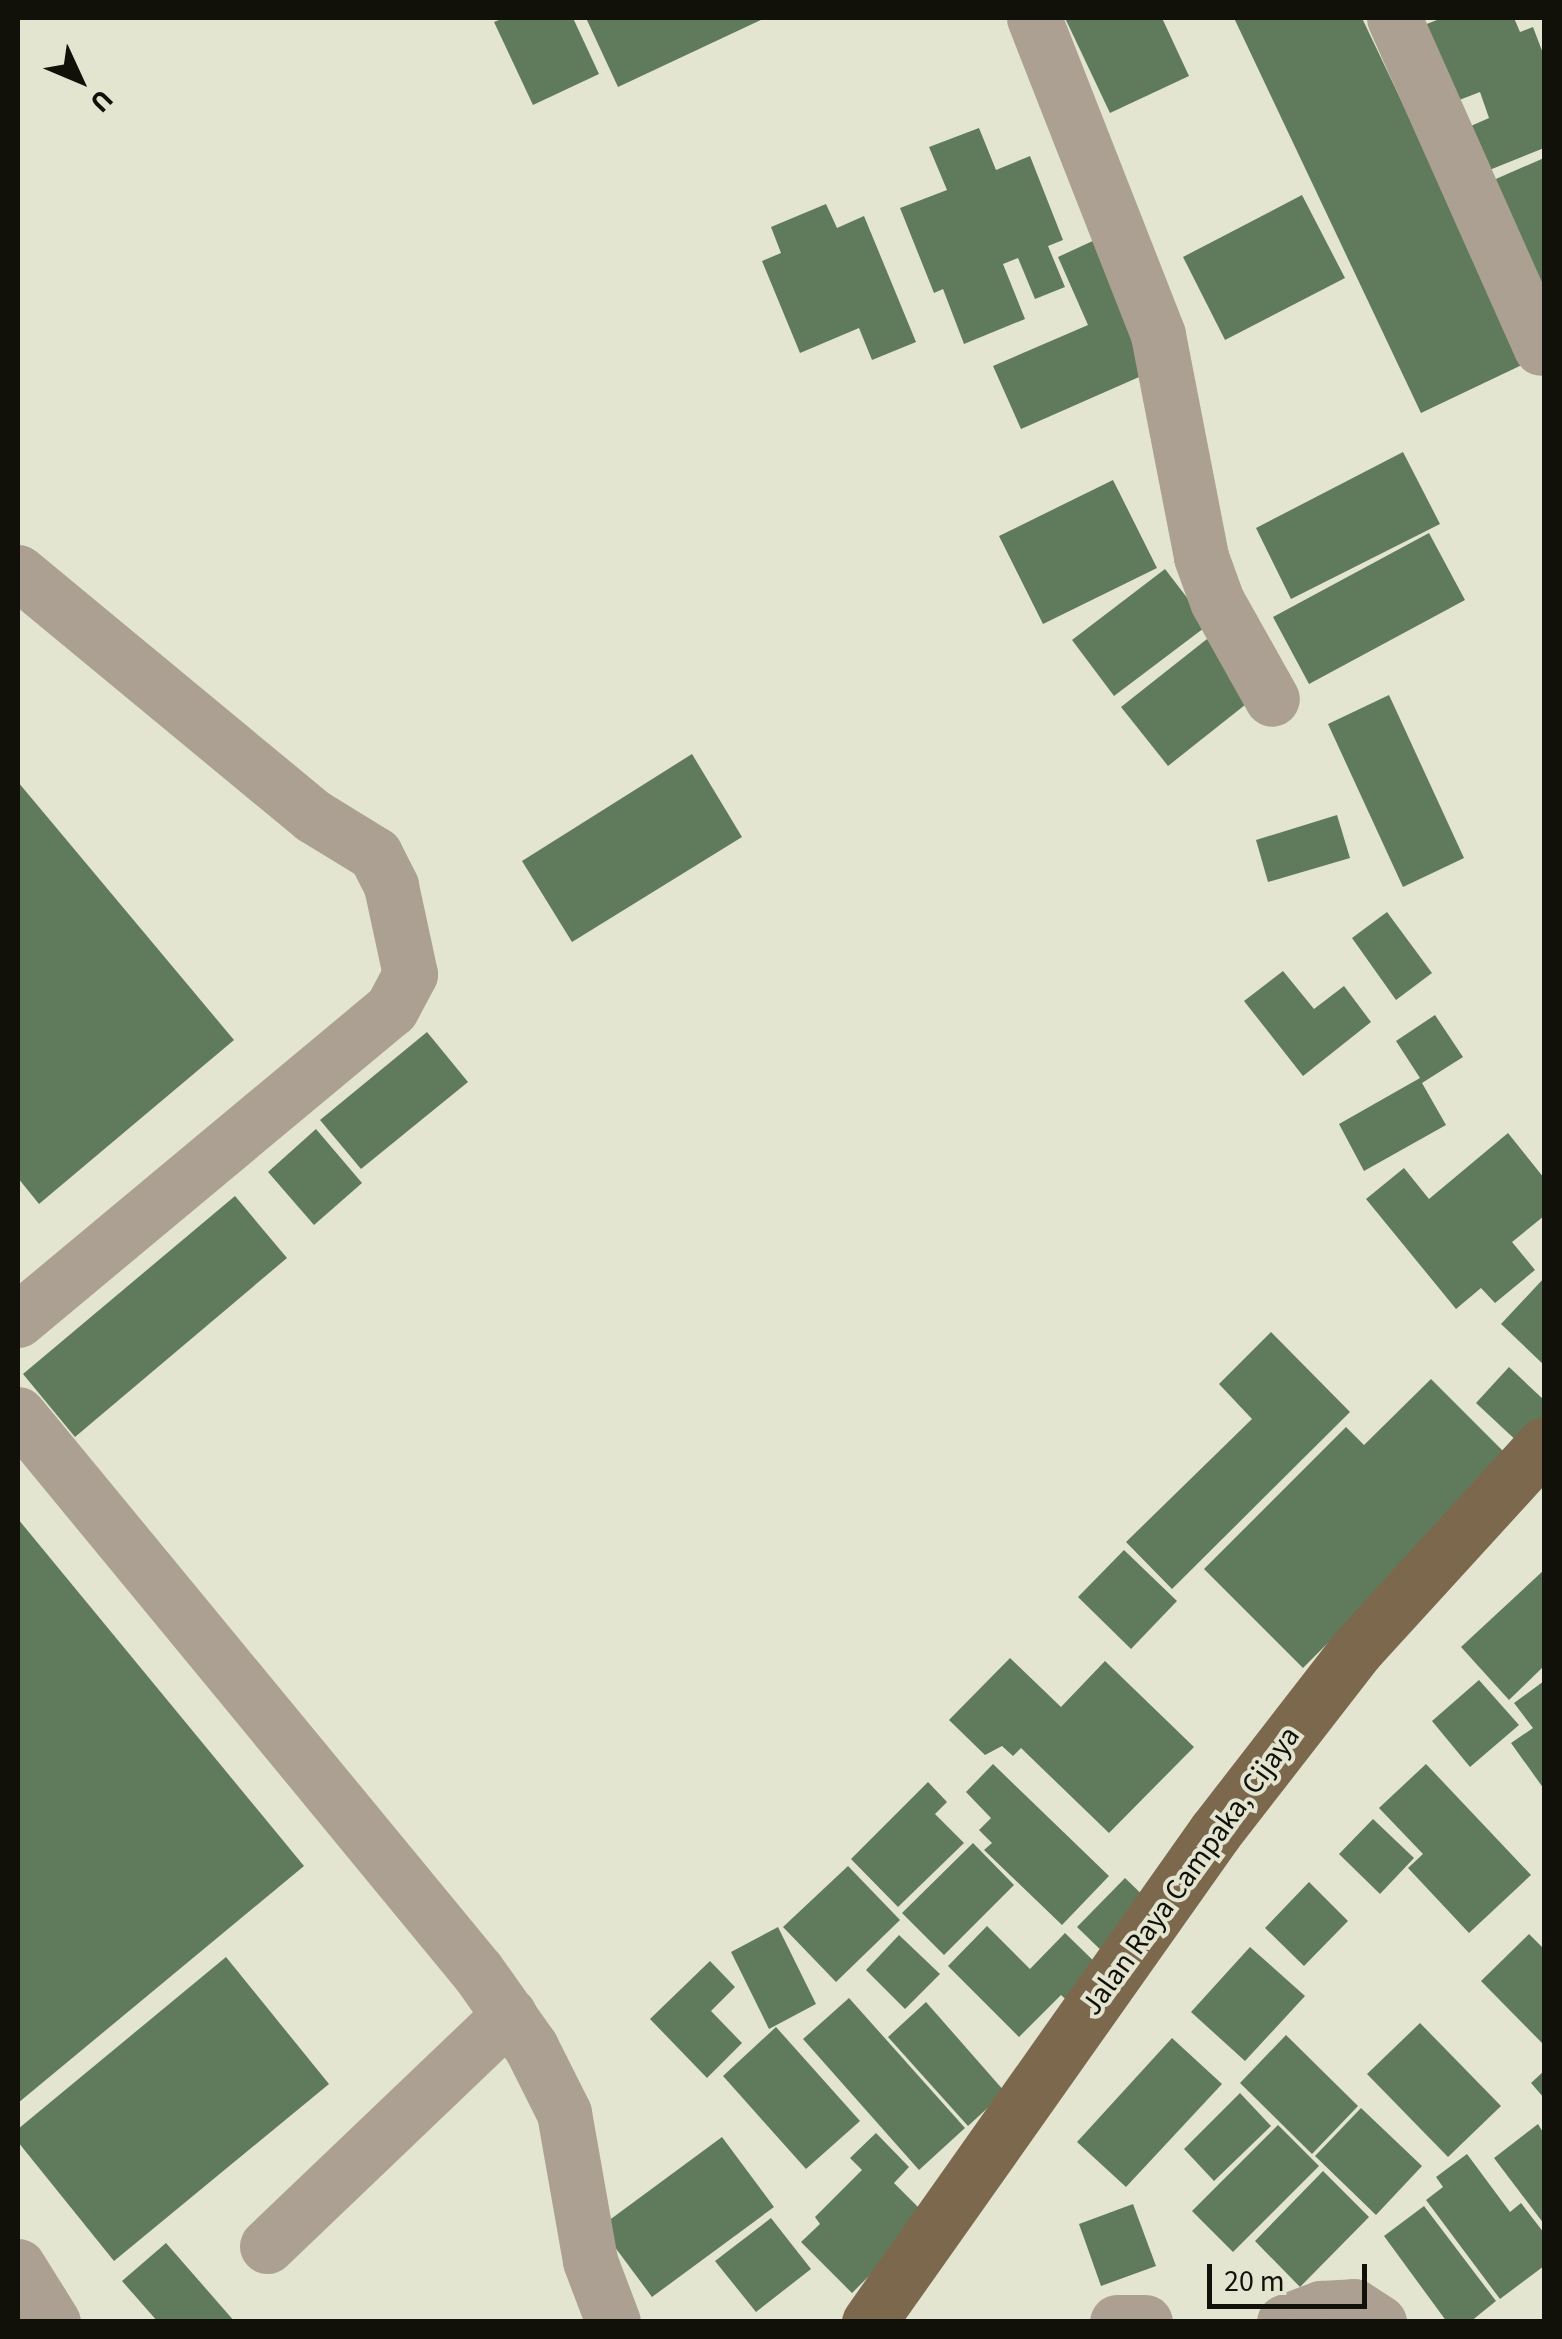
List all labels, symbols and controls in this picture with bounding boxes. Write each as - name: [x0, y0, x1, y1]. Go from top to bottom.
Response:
- north arrow: [30, 30, 130, 130]
- text: U: [81, 80, 122, 121]
- street label: Jalan Raya Campaka, Cijaya: [1074, 1719, 1308, 2023]
- scale bar: [1212, 2244, 1372, 2306]
- text: 20 m: [1224, 2260, 1285, 2303]

